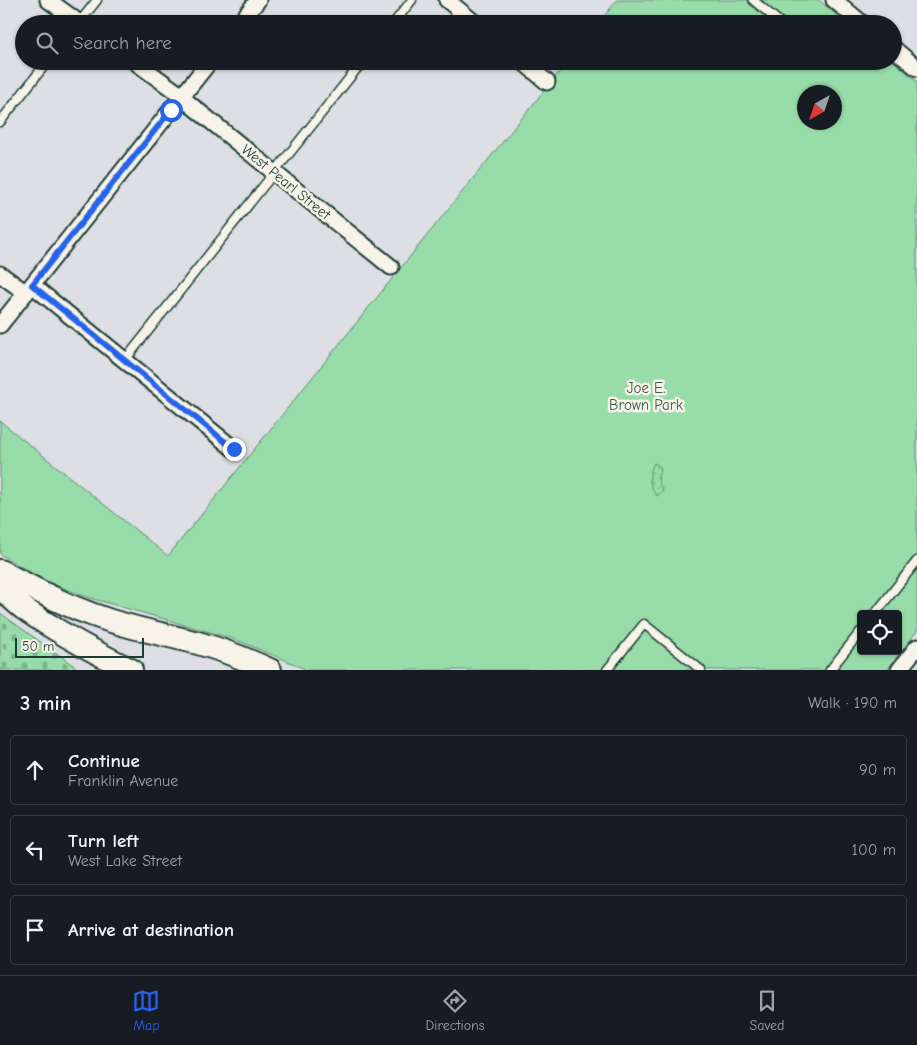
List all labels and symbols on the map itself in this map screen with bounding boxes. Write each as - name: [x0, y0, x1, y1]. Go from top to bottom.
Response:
- north arrow: [797, 85, 842, 130]
- route start: [160, 99, 183, 122]
- street label: West Pearl Street: [238, 140, 335, 224]
- park label: Joe E. Brown Park: [609, 379, 684, 414]
- route end: [223, 438, 246, 461]
- scale bar: [15, 635, 144, 658]

